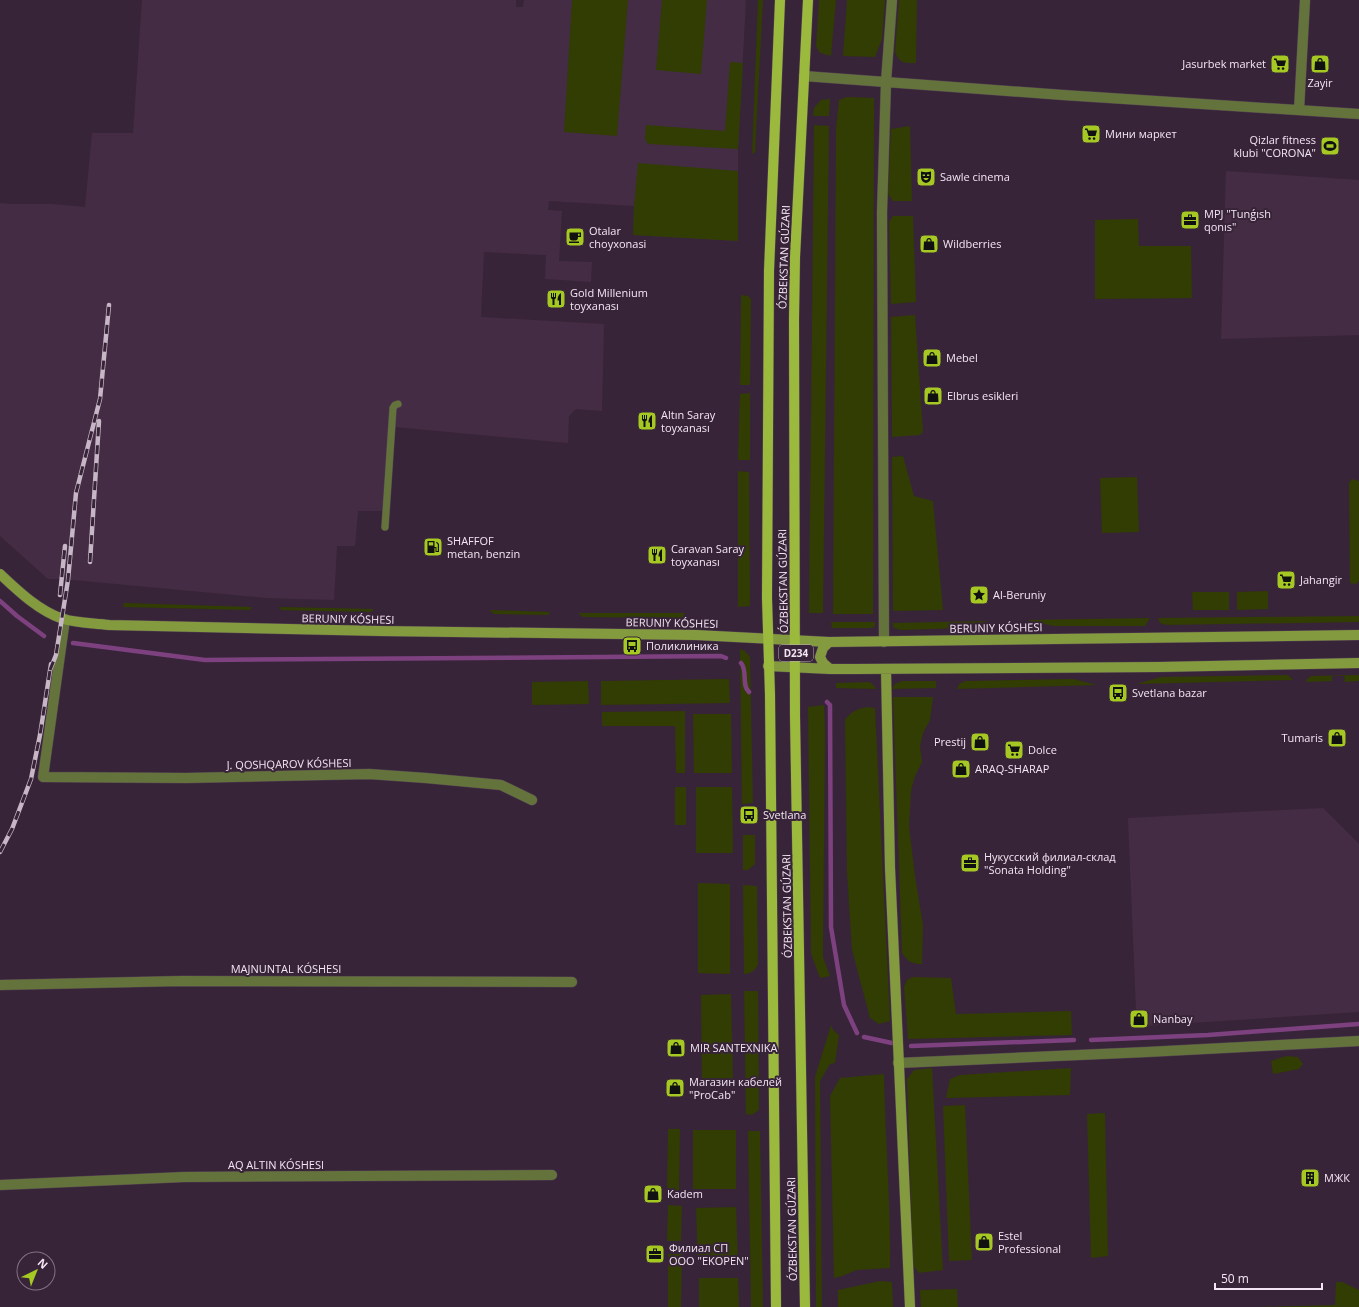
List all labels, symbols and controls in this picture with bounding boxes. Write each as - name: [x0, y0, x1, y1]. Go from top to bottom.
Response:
- supermarket icon: Jasurbek market: [1269, 53, 1291, 75]
- shop icon: Zayir: [1309, 53, 1331, 75]
- place label: Jasurbek market: [1181, 56, 1266, 71]
- place label: Zayir: [1307, 75, 1333, 90]
- supermarket icon: Мини маркет: [1080, 123, 1102, 145]
- place label: Мини маркет: [1105, 126, 1177, 141]
- place label: Qizlar fitness klubi "CORONA": [1234, 132, 1316, 160]
- sports icon: Qizlar fitness klubi "CORONA": [1319, 135, 1341, 157]
- theatre icon: Sawle cinema: [915, 166, 937, 188]
- place label: Sawle cinema: [940, 169, 1010, 184]
- street label: ÓZBEKSTAN GÚZARI: [774, 205, 793, 309]
- place label: MPJ "Tunǵısh qonıs": [1204, 206, 1271, 234]
- office icon: MPJ "Tunǵısh qonıs": [1179, 209, 1201, 231]
- place label: Otalar choyxonasi: [589, 223, 646, 251]
- cafe icon: Otalar choyxonasi: [564, 226, 586, 248]
- shop icon: Wildberries: [918, 233, 940, 255]
- place label: Wildberries: [943, 236, 1002, 251]
- place label: Gold Millenium toyxanası: [570, 285, 648, 313]
- restaurant icon: Gold Millenium toyxanası: [545, 288, 567, 310]
- shop icon: Mebel: [921, 347, 943, 369]
- place label: Mebel: [946, 350, 978, 365]
- shop icon: Elbrus esikleri: [922, 385, 944, 407]
- place label: Elbrus esikleri: [947, 388, 1018, 403]
- place label: Altın Saray toyxanası: [661, 407, 716, 435]
- restaurant icon: Altın Saray toyxanası: [636, 410, 658, 432]
- street label: ÓZBEKSTAN GÚZARI: [774, 529, 791, 633]
- place label: SHAFFOF metan, benzin: [447, 533, 520, 561]
- fuel station icon: SHAFFOF metan, benzin: [422, 536, 444, 558]
- place label: Caravan Saray toyxanası: [671, 541, 745, 569]
- restaurant icon: Caravan Saray toyxanası: [646, 544, 668, 566]
- supermarket icon: Jahangir: [1275, 569, 1297, 591]
- place label: Jahangir: [1299, 572, 1342, 587]
- place icon: Al-Beruniy: [968, 584, 990, 606]
- place label: Al-Beruniy: [993, 587, 1046, 602]
- street label: BERUNIY KÓSHESI: [301, 610, 395, 627]
- street label: BERUNIY KÓSHESI: [625, 614, 719, 631]
- street label: BERUNIY KÓSHESI: [949, 619, 1043, 636]
- bus stop icon: Поликлиника: [621, 635, 643, 657]
- place label: Поликлиника: [646, 638, 719, 653]
- road number: D234: [779, 645, 813, 661]
- bus stop icon: Svetlana bazar: [1107, 682, 1129, 704]
- place label: Svetlana bazar: [1132, 685, 1207, 700]
- shop icon: Tumaris: [1326, 727, 1348, 749]
- place label: Tumaris: [1281, 730, 1323, 745]
- shop icon: Prestij: [969, 731, 991, 753]
- place label: Prestij: [934, 734, 966, 749]
- supermarket icon: Dolce: [1003, 739, 1025, 761]
- place label: Dolce: [1028, 742, 1057, 757]
- street label: J. QOSHQAROV KÓSHESI: [225, 755, 352, 772]
- shop icon: ARAQ-SHARAP: [950, 758, 972, 780]
- place label: ARAQ-SHARAP: [975, 761, 1050, 776]
- bus stop icon: Svetlana: [738, 804, 760, 826]
- place label: Svetlana: [763, 807, 806, 822]
- place label: Нукусский филиал-склад "Sonata Holding": [984, 849, 1116, 877]
- office icon: Нукусский филиал-склад "Sonata Holding": [959, 852, 981, 874]
- street label: ÓZBEKSTAN GÚZARI: [778, 854, 795, 958]
- street label: MAJNUNTAL KÓSHESI: [231, 961, 341, 976]
- shop icon: Nanbay: [1128, 1008, 1150, 1030]
- place label: Nanbay: [1153, 1011, 1193, 1026]
- shop icon: MIR SANTEXNIKA: [665, 1037, 687, 1059]
- place label: MIR SANTEXNIKA: [690, 1040, 777, 1055]
- place label: Магазин кабелей "ProCab": [689, 1074, 782, 1102]
- shop icon: Магазин кабелей "ProCab": [664, 1077, 686, 1099]
- street label: AQ ALTIN KÓSHESI: [228, 1157, 324, 1172]
- building icon: МЖК: [1299, 1167, 1321, 1189]
- place label: МЖК: [1324, 1170, 1350, 1185]
- street label: ÓZBEKSTAN GÚZARI: [783, 1177, 800, 1281]
- shop icon: Kadem: [642, 1183, 664, 1205]
- place label: Kadem: [667, 1186, 703, 1201]
- place label: Estel Professional: [998, 1228, 1061, 1256]
- shop icon: Estel Professional: [973, 1231, 995, 1253]
- place label: Филиал СП OOO "EKOPEN": [669, 1240, 749, 1268]
- office icon: Филиал СП OOO "EKOPEN": [644, 1243, 666, 1265]
- north arrow: [16, 1251, 56, 1291]
- text: N: [35, 1255, 52, 1272]
- scale bar: [1215, 1265, 1322, 1291]
- text: 50 m: [1221, 1270, 1249, 1287]

